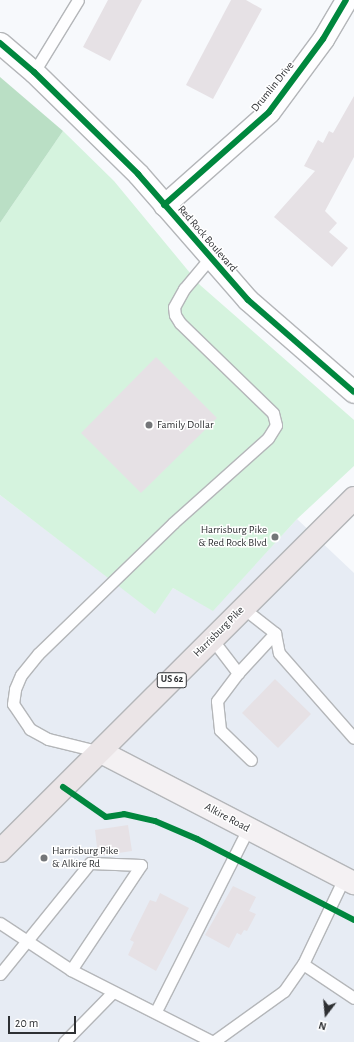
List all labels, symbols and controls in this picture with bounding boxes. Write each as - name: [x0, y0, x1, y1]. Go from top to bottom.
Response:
- street label: Drumlin Drive: [249, 59, 297, 115]
- street label: Red Rock Boulevard: [175, 203, 239, 275]
- place label: Family Dollar: [157, 418, 214, 432]
- marker: Family Dollar: [144, 420, 154, 430]
- place label: Harrisburg Pike & Red Rock Blvd: [198, 524, 267, 550]
- marker: Harrisburg Pike & Red Rock Blvd: [270, 532, 280, 542]
- street label: Harrisburg Pike: [191, 604, 247, 660]
- road number: US 62: [156, 672, 188, 688]
- street label: Alkire Road: [202, 801, 252, 835]
- place label: Harrisburg Pike & Alkire Rd: [52, 845, 118, 871]
- marker: Harrisburg Pike & Alkire Rd: [39, 853, 49, 863]
- north arrow: [306, 994, 346, 1034]
- scale bar: [10, 1008, 78, 1034]
- text: 20 m: [15, 1017, 38, 1029]
- text: N: [317, 1020, 328, 1032]

